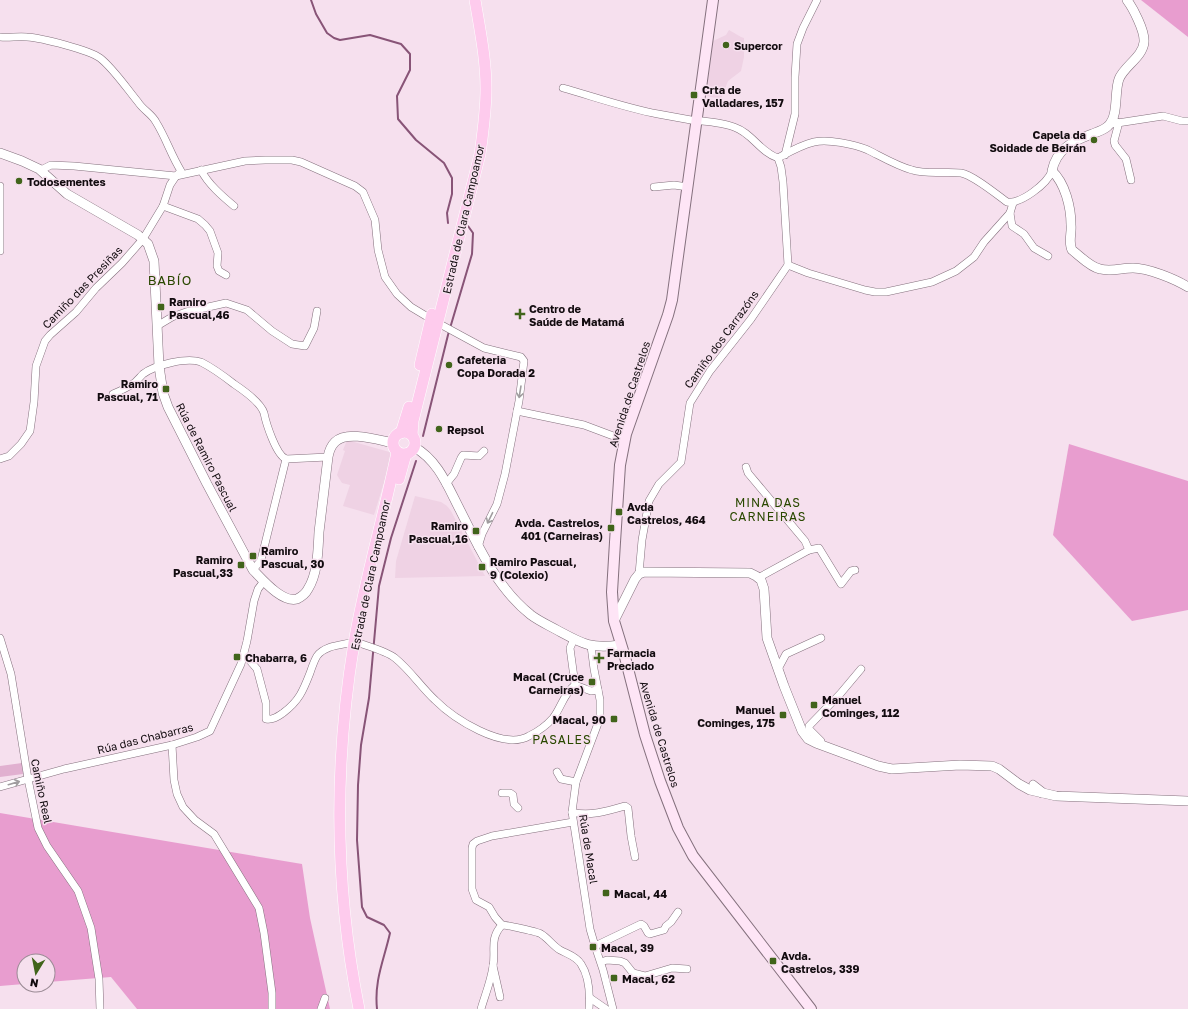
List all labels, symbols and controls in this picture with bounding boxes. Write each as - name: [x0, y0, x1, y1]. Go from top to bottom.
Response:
- place label: Supercor: [734, 39, 783, 52]
- marker: Supercor: [721, 40, 731, 50]
- place label: Crta de Valladares, 157: [702, 83, 784, 109]
- marker: Crta de Valladares, 157: [689, 90, 699, 100]
- place label: Capela da Soidade de Beirán: [989, 128, 1086, 154]
- marker: Capela da Soidade de Beirán: [1089, 135, 1099, 145]
- street label: Estrada de Clara Campoamor: [439, 142, 487, 295]
- place label: Todosementes: [27, 175, 106, 188]
- marker: Todosementes: [14, 176, 24, 186]
- street label: Camiño das Presiñas: [39, 243, 125, 331]
- district label: BABÍO: [148, 272, 192, 288]
- street label: Camiño dos Carrazóns: [681, 287, 761, 390]
- place label: Ramiro Pascual,46: [169, 295, 230, 321]
- marker: Ramiro Pascual,46: [156, 302, 166, 312]
- place label: Centro de Saúde de Matamá: [529, 302, 624, 328]
- marker: Centro de Saúde de Matamá: [514, 308, 526, 320]
- street label: Avenida de Castrelos: [606, 339, 652, 449]
- place label: Cafeteria Copa Dorada 2: [457, 353, 535, 379]
- marker: Cafeteria Copa Dorada 2: [444, 360, 454, 370]
- place label: Ramiro Pascual, 71: [97, 377, 158, 403]
- marker: Ramiro Pascual, 71: [161, 384, 171, 394]
- one-way arrow: [516, 385, 524, 398]
- street label: Rúa de Ramiro Pascual: [174, 401, 240, 514]
- place label: Repsol: [447, 423, 484, 436]
- marker: Repsol: [434, 424, 444, 434]
- district label: MINA DAS CARNEIRAS: [729, 495, 807, 524]
- street label: Estrada de Clara Campoamor: [348, 498, 392, 651]
- place label: Avda Castrelos, 464: [627, 500, 706, 526]
- marker: Avda Castrelos, 464: [614, 507, 624, 517]
- one-way arrow: [486, 512, 493, 524]
- place label: Avda. Castrelos, 401 (Carneiras): [515, 516, 603, 542]
- place label: Ramiro Pascual,16: [409, 519, 468, 545]
- marker: Avda. Castrelos, 401 (Carneiras): [606, 523, 616, 533]
- marker: Ramiro Pascual,16: [471, 526, 481, 536]
- place label: Ramiro Pascual, 30: [261, 544, 324, 570]
- marker: Ramiro Pascual, 30: [248, 551, 258, 561]
- place label: Ramiro Pascual,33: [173, 553, 233, 579]
- place label: Ramiro Pascual, 9 (Colexio): [490, 555, 577, 581]
- marker: Ramiro Pascual,33: [236, 560, 246, 570]
- marker: Ramiro Pascual, 9 (Colexio): [477, 562, 487, 572]
- place label: Farmacia Preciado: [607, 646, 656, 672]
- place label: Chabarra, 6: [245, 651, 307, 664]
- marker: Chabarra, 6: [232, 652, 242, 662]
- marker: Farmacia Preciado: [594, 653, 604, 663]
- place label: Macal (Cruce Carneiras): [513, 670, 585, 696]
- marker: Macal (Cruce Carneiras): [587, 677, 597, 687]
- street label: Avenida de Castrelos: [638, 679, 682, 789]
- place label: Manuel Cominges, 112: [822, 693, 900, 719]
- marker: Manuel Cominges, 112: [809, 700, 819, 710]
- place label: Manuel Cominges, 175: [697, 703, 775, 729]
- marker: Manuel Cominges, 175: [778, 710, 788, 720]
- place label: Macal, 90: [553, 713, 606, 726]
- marker: Macal, 90: [609, 714, 619, 724]
- street label: Rúa das Chabarras: [96, 720, 194, 756]
- district label: PASALES: [532, 732, 592, 747]
- street label: Camiño Real: [29, 757, 55, 825]
- one-way arrow: [7, 779, 20, 786]
- street label: Rúa de Macal: [577, 813, 601, 885]
- place label: Macal, 44: [614, 887, 667, 900]
- marker: Macal, 44: [601, 888, 611, 898]
- place label: Macal, 39: [601, 941, 654, 954]
- marker: Macal, 39: [588, 942, 598, 952]
- place label: Avda. Castrelos, 339: [781, 949, 859, 975]
- north arrow: [16, 953, 56, 993]
- marker: Avda. Castrelos, 339: [768, 956, 778, 966]
- place label: Macal, 62: [622, 972, 675, 985]
- marker: Macal, 62: [609, 973, 619, 983]
- text: N: [29, 976, 39, 990]

